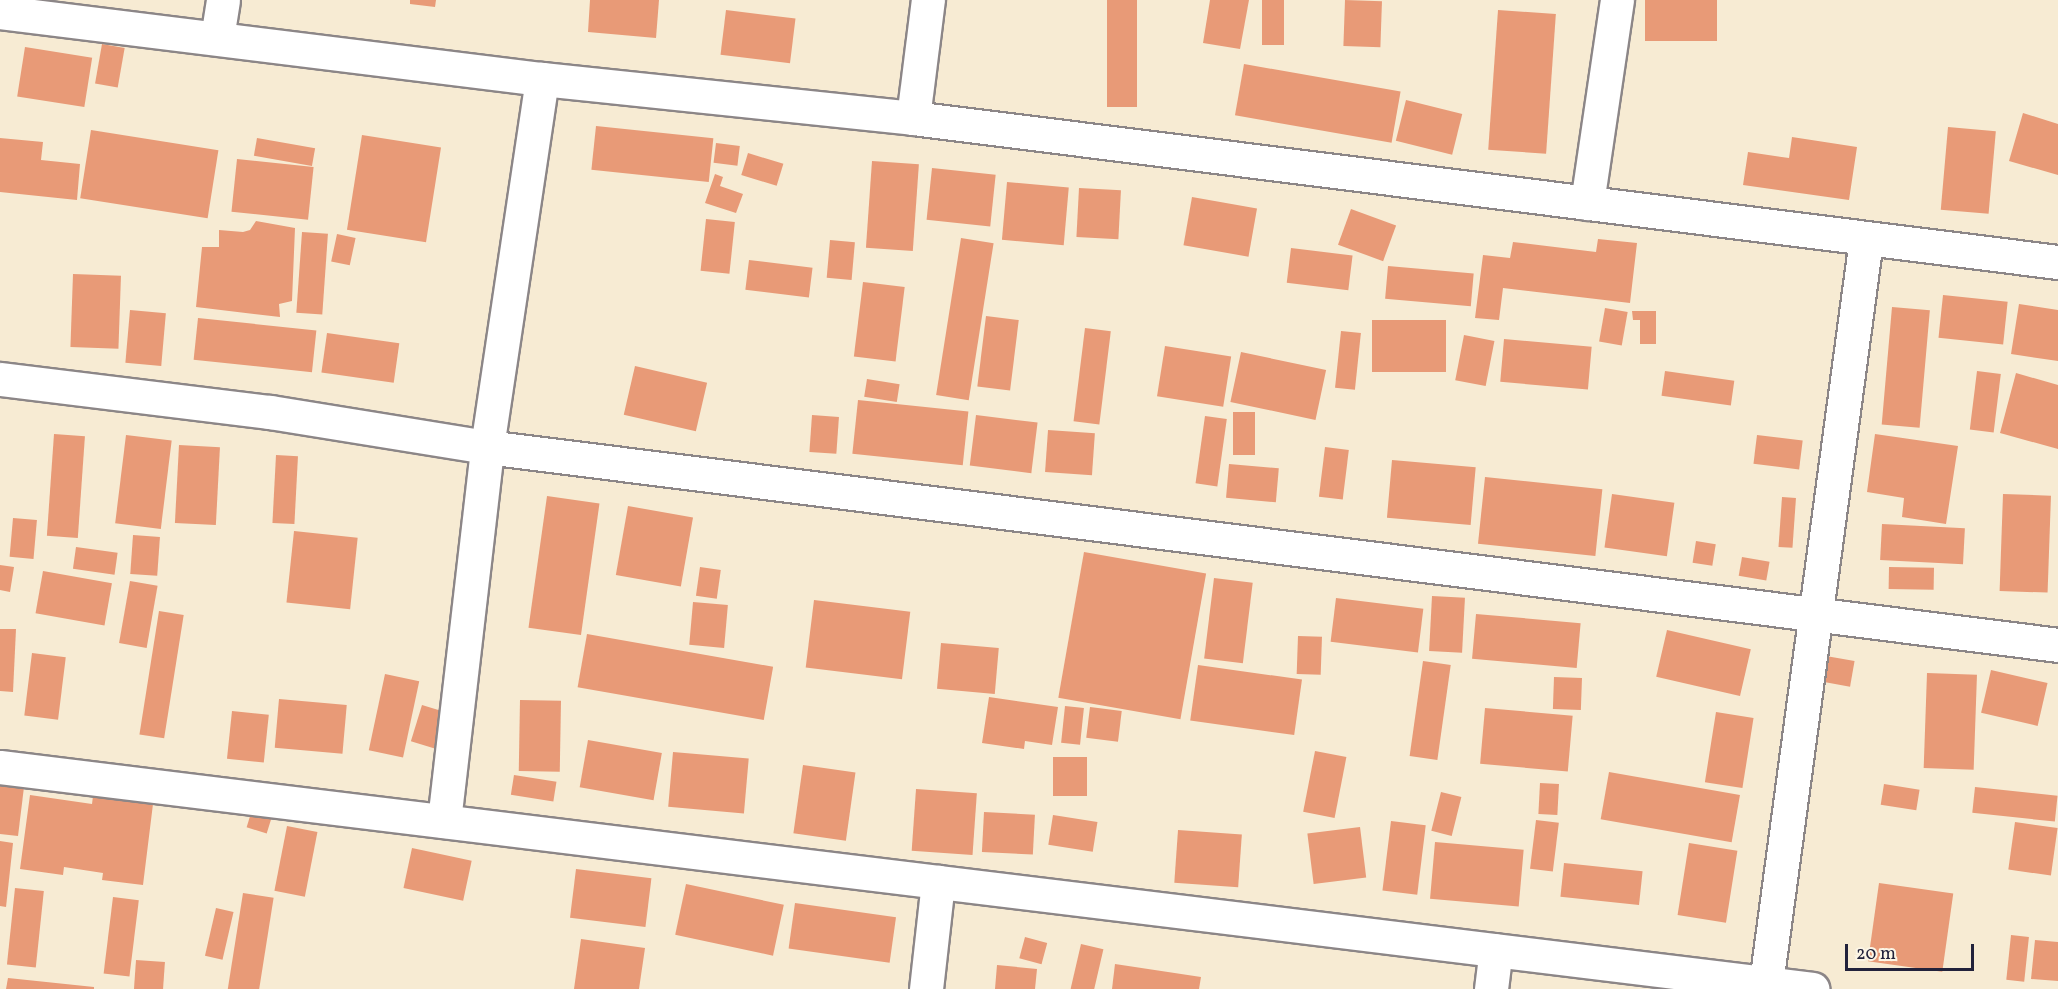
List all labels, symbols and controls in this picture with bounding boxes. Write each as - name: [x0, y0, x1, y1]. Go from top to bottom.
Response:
- scale bar: [1848, 932, 1977, 970]
- text: 20 m: [1856, 942, 1896, 967]

